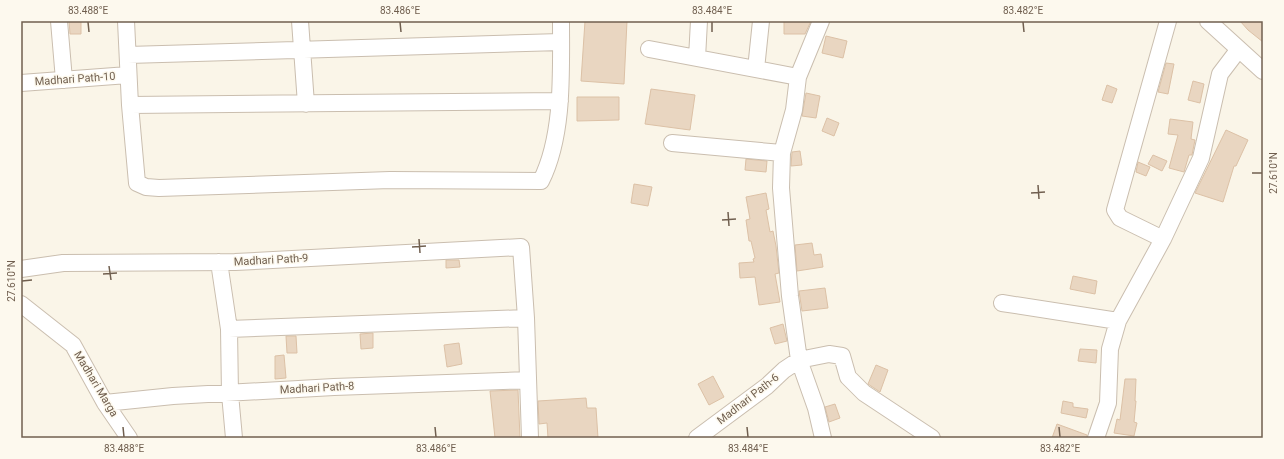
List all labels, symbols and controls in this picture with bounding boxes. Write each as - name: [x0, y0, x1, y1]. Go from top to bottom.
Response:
- text: 83.488°E: [68, 5, 108, 16]
- text: 83.486°E: [380, 5, 420, 16]
- text: 83.484°E: [692, 5, 732, 16]
- text: 83.482°E: [1003, 5, 1043, 16]
- street label: Madhari Path-10: [34, 70, 116, 88]
- text: 27.610°N: [1268, 152, 1279, 194]
- street label: Madhari Path-9: [233, 252, 309, 268]
- text: 27.610°N: [6, 260, 17, 302]
- street label: Madhari Marga: [71, 349, 121, 419]
- street label: Madhari Path-6: [715, 371, 781, 427]
- street label: Madhari Path-8: [279, 380, 355, 396]
- text: 83.488°E: [104, 443, 144, 454]
- text: 83.486°E: [416, 443, 456, 454]
- text: 83.484°E: [728, 443, 768, 454]
- text: 83.482°E: [1040, 443, 1080, 454]

